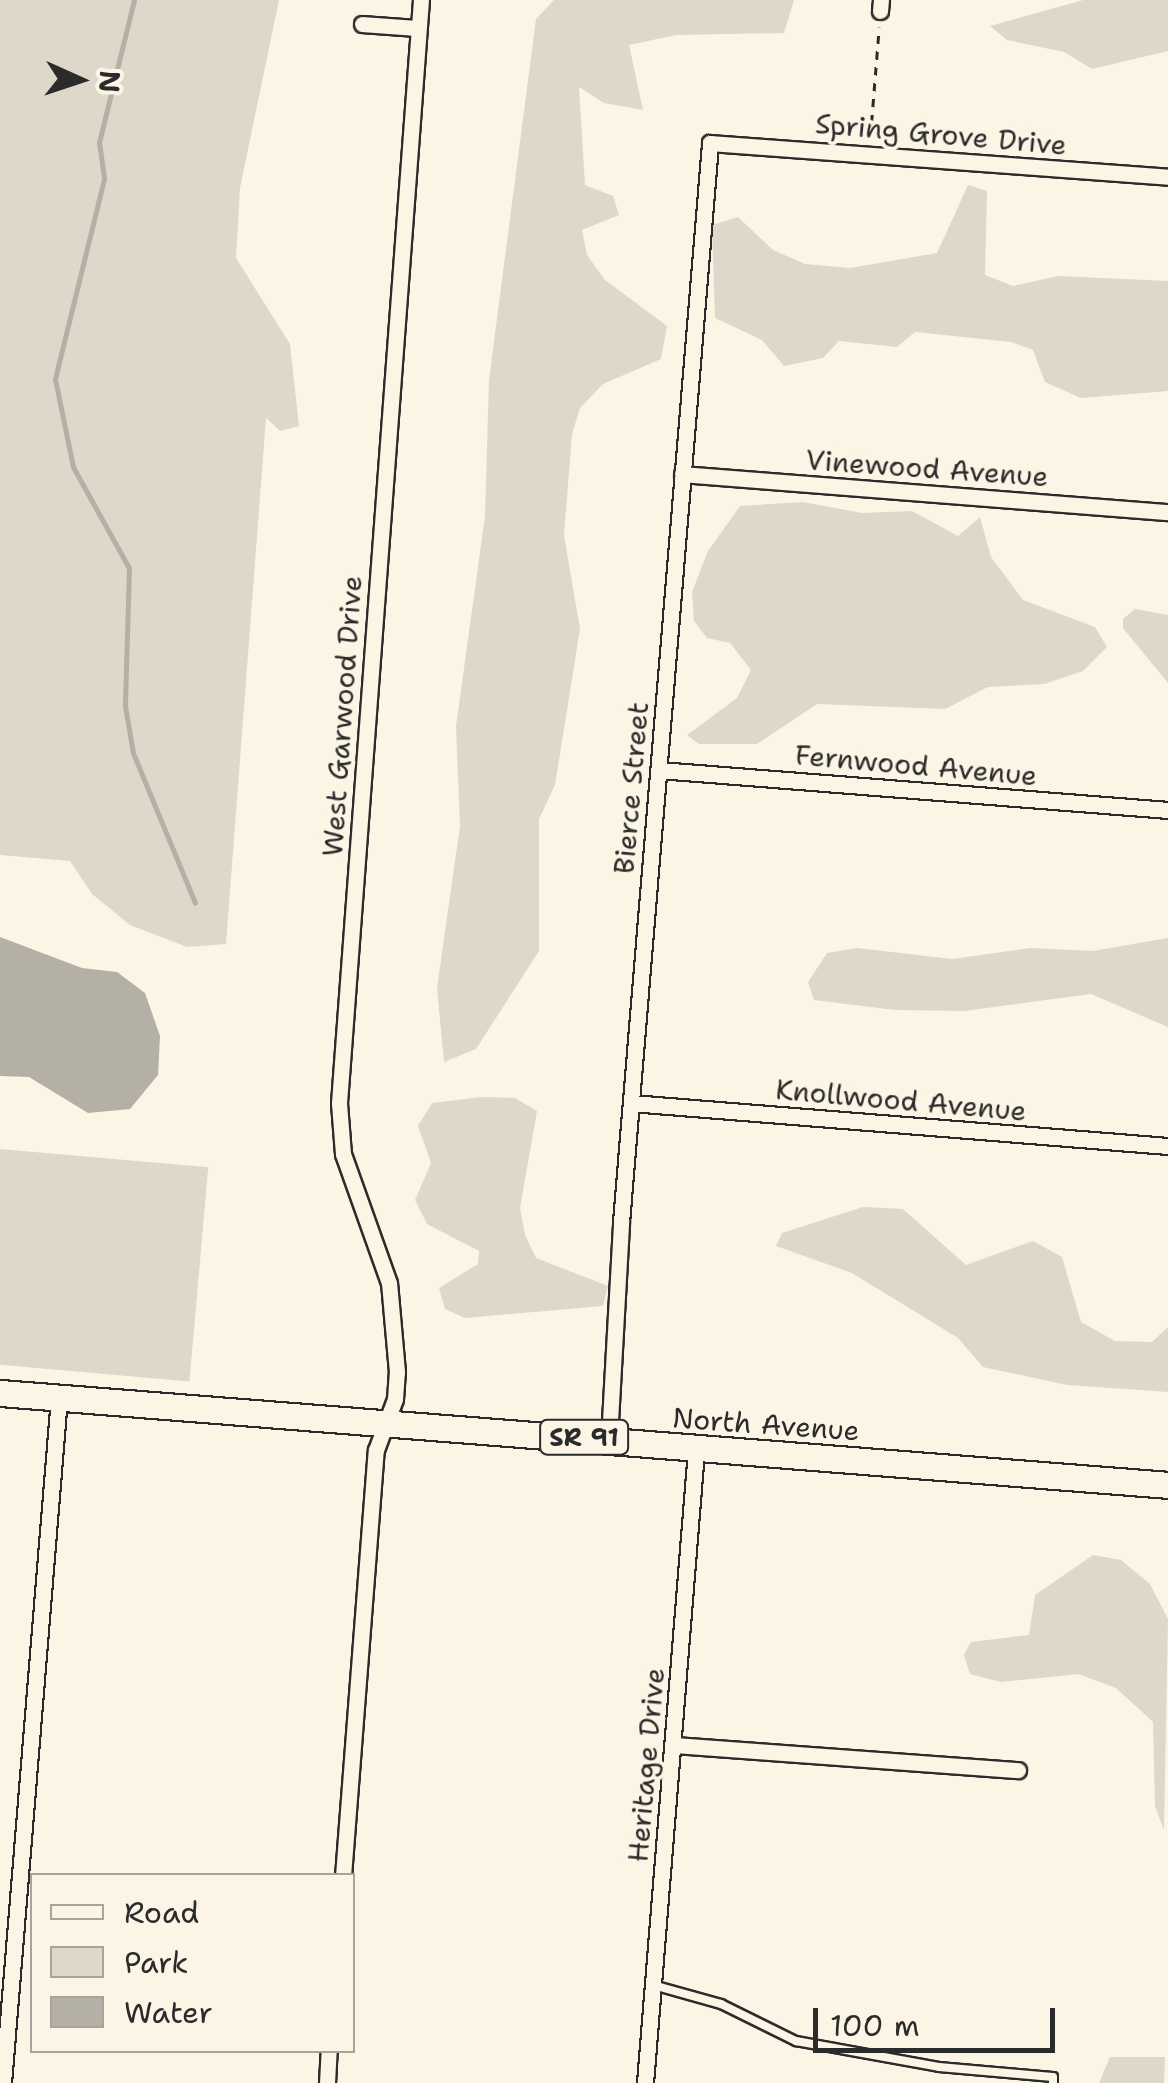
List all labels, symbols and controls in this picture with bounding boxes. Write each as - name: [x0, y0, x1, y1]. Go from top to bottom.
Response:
- north arrow: [30, 30, 130, 130]
- text: N: [90, 69, 130, 94]
- street label: Spring Grove Drive: [814, 106, 1068, 162]
- street label: Vinewood Avenue: [805, 443, 1049, 493]
- street label: West Garwood Drive: [315, 574, 369, 858]
- street label: Bierce Street: [607, 701, 655, 875]
- street label: Fernwood Avenue: [794, 738, 1038, 792]
- street label: Knollwood Avenue: [774, 1072, 1028, 1128]
- street label: North Avenue: [671, 1401, 861, 1447]
- road number: SR 91: [539, 1417, 629, 1457]
- street label: Heritage Drive: [621, 1666, 671, 1864]
- legend: [30, 1873, 355, 2053]
- text: Road: [124, 1892, 199, 1933]
- text: Park: [124, 1942, 188, 1983]
- scale bar: [818, 1988, 1060, 2050]
- text: Water: [124, 1992, 213, 2033]
- text: 100 m: [830, 2005, 920, 2046]

